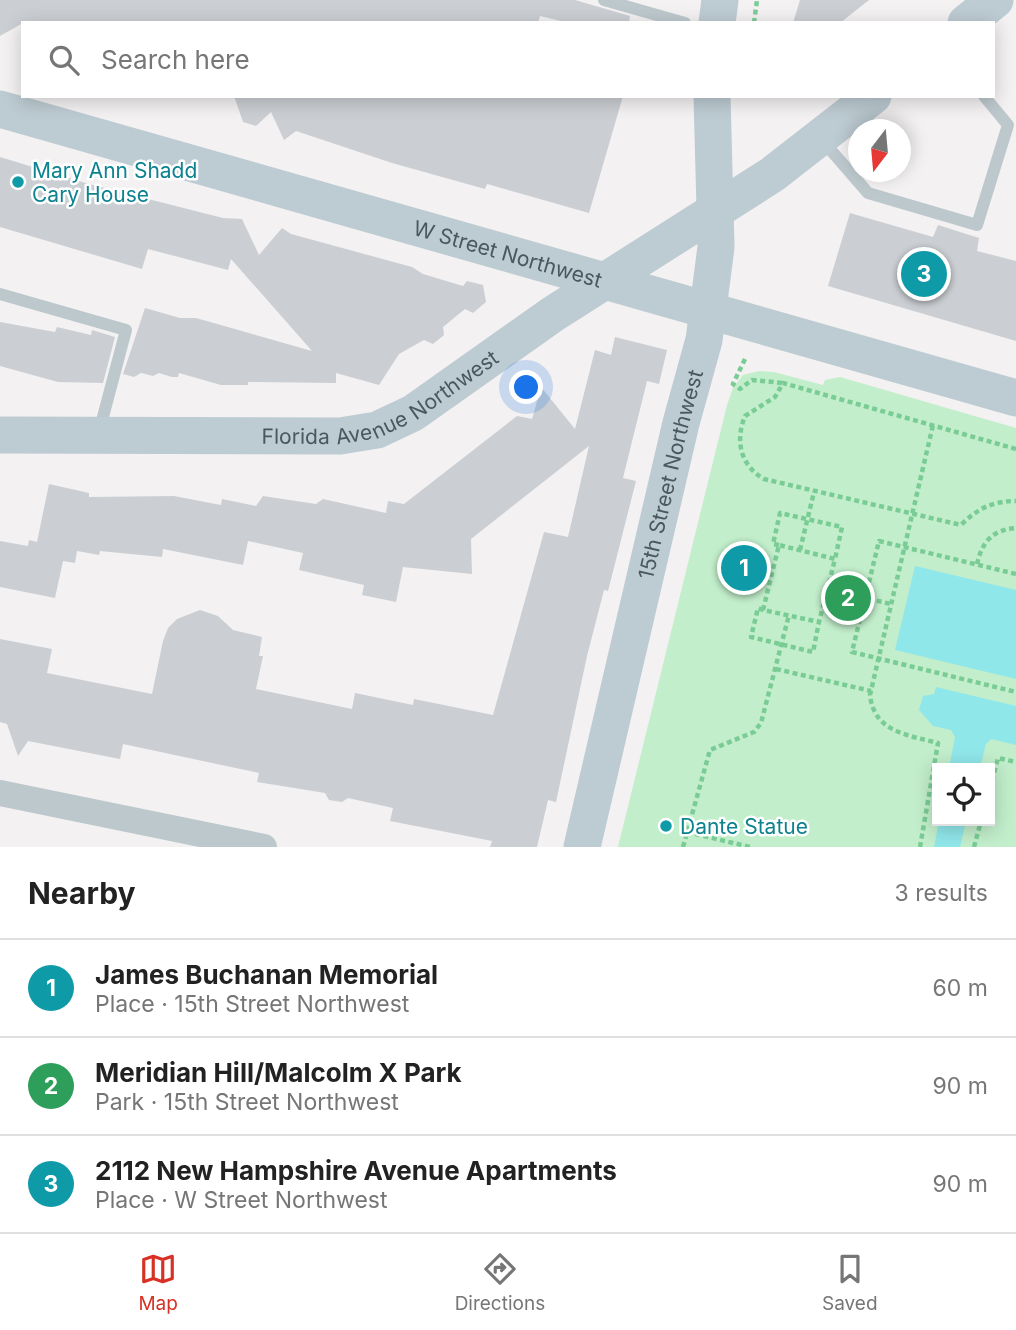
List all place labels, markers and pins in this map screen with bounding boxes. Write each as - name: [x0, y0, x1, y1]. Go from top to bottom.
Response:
- place label: Mary Ann Shadd Cary House: [32, 158, 197, 207]
- marker: Mary Ann Shadd Cary House: [10, 174, 26, 190]
- pin: 3: [901, 248, 947, 300]
- pin: 1: [721, 542, 767, 594]
- pin: 2: [825, 572, 871, 624]
- place label: Dante Statue: [680, 814, 808, 839]
- marker: Dante Statue: [658, 818, 674, 834]

